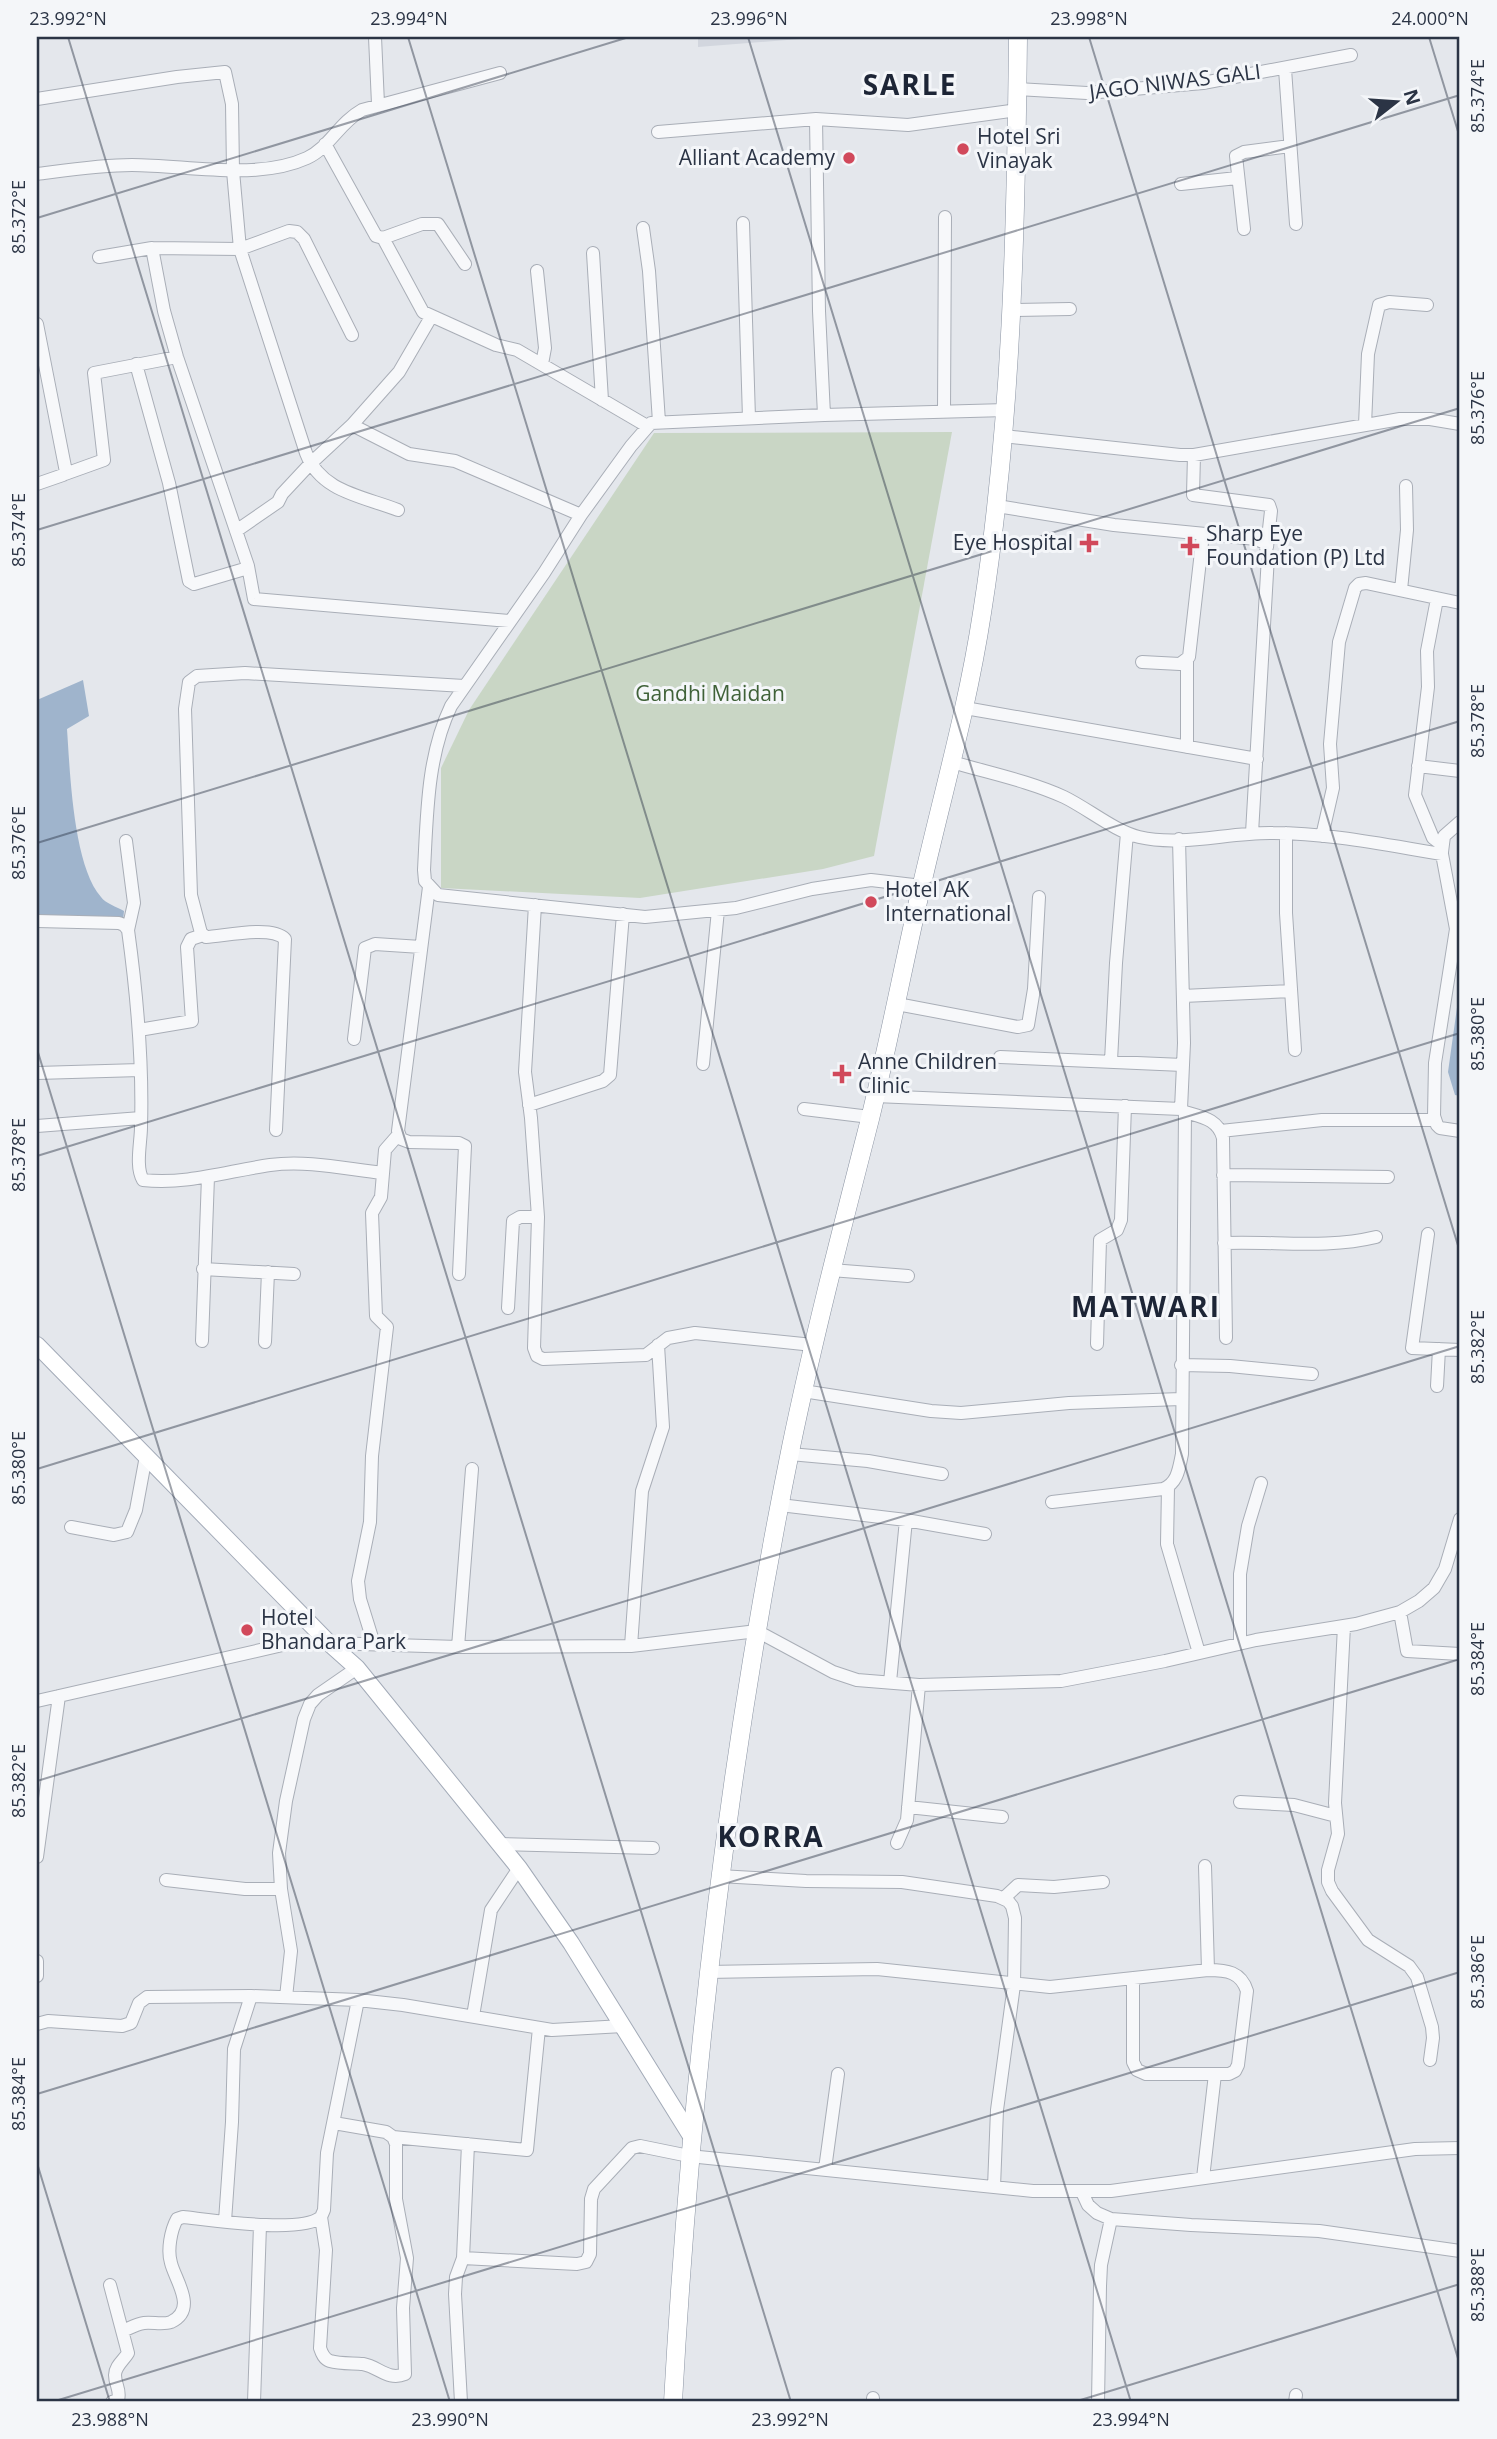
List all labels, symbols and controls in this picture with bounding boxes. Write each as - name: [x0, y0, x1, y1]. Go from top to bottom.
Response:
- text: 23.992°N: [29, 6, 107, 30]
- text: 23.994°N: [370, 6, 448, 30]
- text: 23.996°N: [710, 6, 788, 30]
- text: 23.998°N: [1050, 6, 1128, 30]
- text: 24.000°N: [1391, 6, 1469, 30]
- street label: JAGO NIWAS GALI: [1085, 57, 1262, 106]
- text: 85.374°E: [1465, 59, 1489, 133]
- district label: SARLE: [863, 65, 957, 103]
- north arrow: [1360, 66, 1430, 136]
- text: N: [1398, 86, 1427, 108]
- place label: Hotel Sri Vinayak: [977, 122, 1061, 174]
- marker: Hotel Sri Vinayak: [955, 141, 971, 157]
- place label: Alliant Academy: [679, 143, 835, 171]
- marker: Alliant Academy: [841, 150, 857, 166]
- text: 85.372°E: [6, 180, 30, 254]
- text: 85.376°E: [1465, 371, 1489, 445]
- text: 85.374°E: [6, 493, 30, 567]
- place label: Sharp Eye Foundation (P) Ltd: [1206, 519, 1385, 571]
- place label: Eye Hospital: [953, 528, 1073, 556]
- marker: Eye Hospital: [1079, 533, 1099, 553]
- marker: Sharp Eye Foundation (P) Ltd: [1180, 536, 1200, 556]
- park label: Gandhi Maidan: [635, 679, 785, 707]
- text: 85.378°E: [1465, 684, 1489, 758]
- text: 85.376°E: [6, 806, 30, 880]
- place label: Hotel AK International: [885, 875, 1011, 927]
- marker: Hotel AK International: [863, 894, 879, 910]
- text: 85.380°E: [1465, 997, 1489, 1071]
- place label: Anne Children Clinic: [858, 1047, 997, 1099]
- marker: Anne Children Clinic: [832, 1064, 852, 1084]
- text: 85.378°E: [6, 1118, 30, 1192]
- district label: MATWARI: [1071, 1287, 1221, 1325]
- text: 85.382°E: [1465, 1310, 1489, 1384]
- text: 85.380°E: [6, 1431, 30, 1505]
- place label: Hotel Bhandara Park: [261, 1603, 406, 1655]
- marker: Hotel Bhandara Park: [239, 1622, 255, 1638]
- text: 85.384°E: [1465, 1622, 1489, 1696]
- text: 85.382°E: [6, 1744, 30, 1818]
- district label: KORRA: [717, 1817, 825, 1855]
- text: 85.386°E: [1465, 1935, 1489, 2009]
- text: 85.384°E: [6, 2057, 30, 2131]
- text: 85.388°E: [1465, 2248, 1489, 2322]
- text: 23.988°N: [71, 2407, 149, 2431]
- text: 23.990°N: [411, 2407, 489, 2431]
- text: 23.992°N: [751, 2407, 829, 2431]
- text: 23.994°N: [1092, 2407, 1170, 2431]

